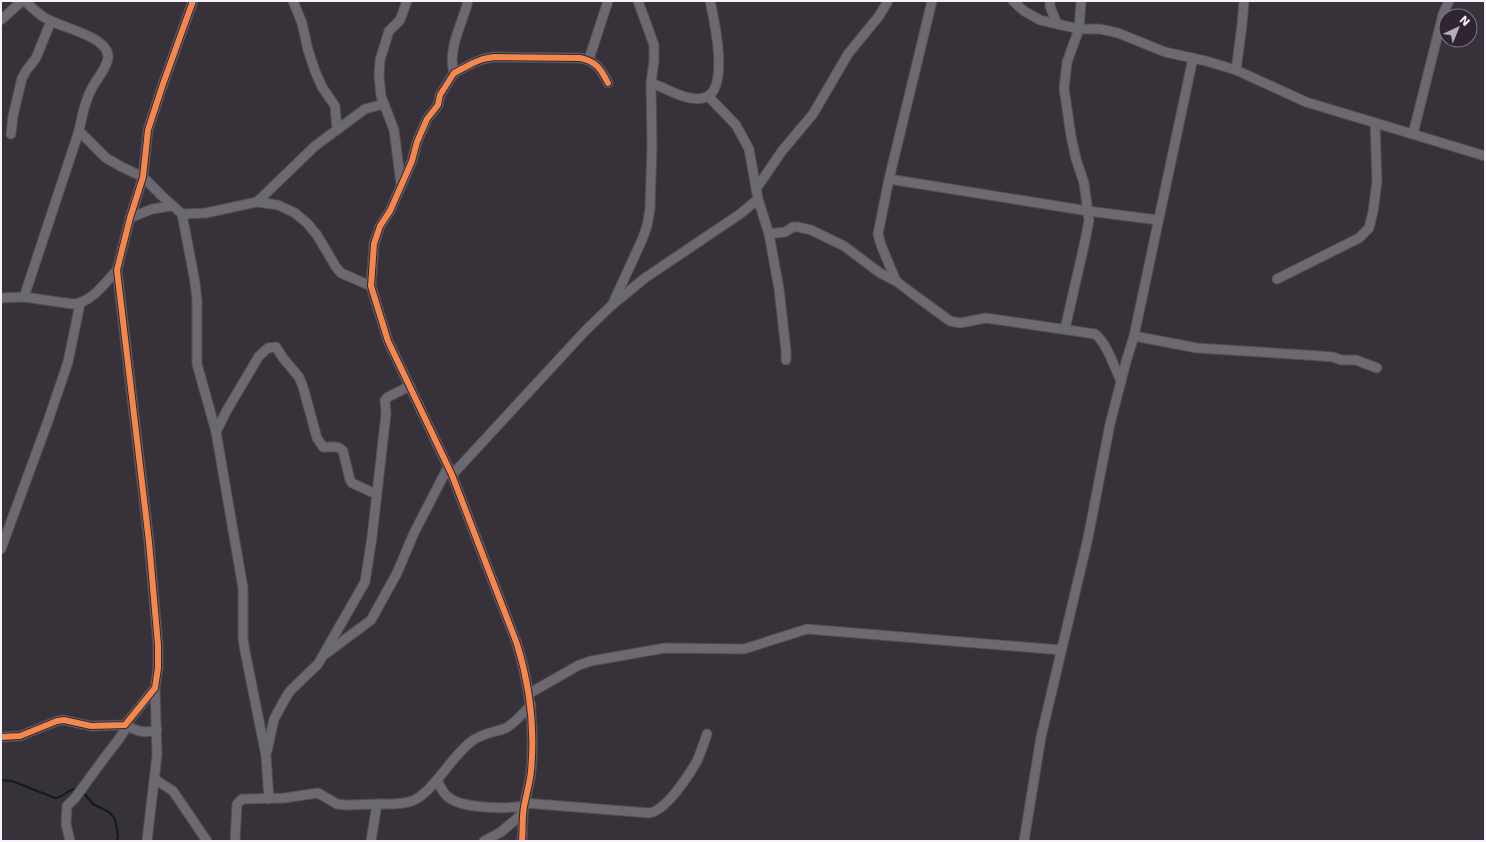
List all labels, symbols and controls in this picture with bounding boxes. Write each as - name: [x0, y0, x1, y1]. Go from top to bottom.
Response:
- north arrow: [1438, 8, 1478, 48]
- text: N: [1457, 13, 1472, 29]

